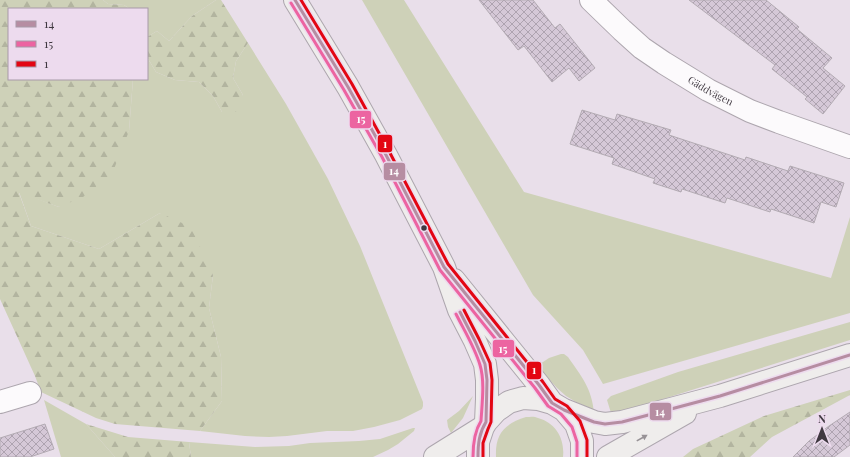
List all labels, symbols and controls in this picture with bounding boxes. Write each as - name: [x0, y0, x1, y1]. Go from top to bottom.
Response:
- legend: [8, 8, 148, 80]
- text: 14: [44, 15, 54, 31]
- text: 15: [44, 35, 53, 51]
- text: 1: [44, 55, 49, 71]
- street label: Gäddvägen: [685, 72, 736, 109]
- line badge: 15: [349, 110, 372, 129]
- text: 15: [356, 111, 366, 126]
- line badge: 1: [377, 134, 393, 153]
- text: 1: [383, 136, 387, 151]
- line badge: 14: [383, 162, 406, 181]
- text: 14: [389, 163, 399, 178]
- unlabelled marker: [419, 223, 429, 233]
- line badge: 15: [492, 339, 515, 358]
- text: 15: [498, 341, 508, 356]
- line badge: 1: [526, 361, 542, 380]
- text: 1: [532, 362, 536, 377]
- line badge: 14: [649, 402, 672, 421]
- text: 14: [655, 404, 665, 419]
- north arrow: [802, 409, 842, 449]
- text: N: [818, 411, 826, 426]
- one-way arrow: [636, 434, 648, 441]

